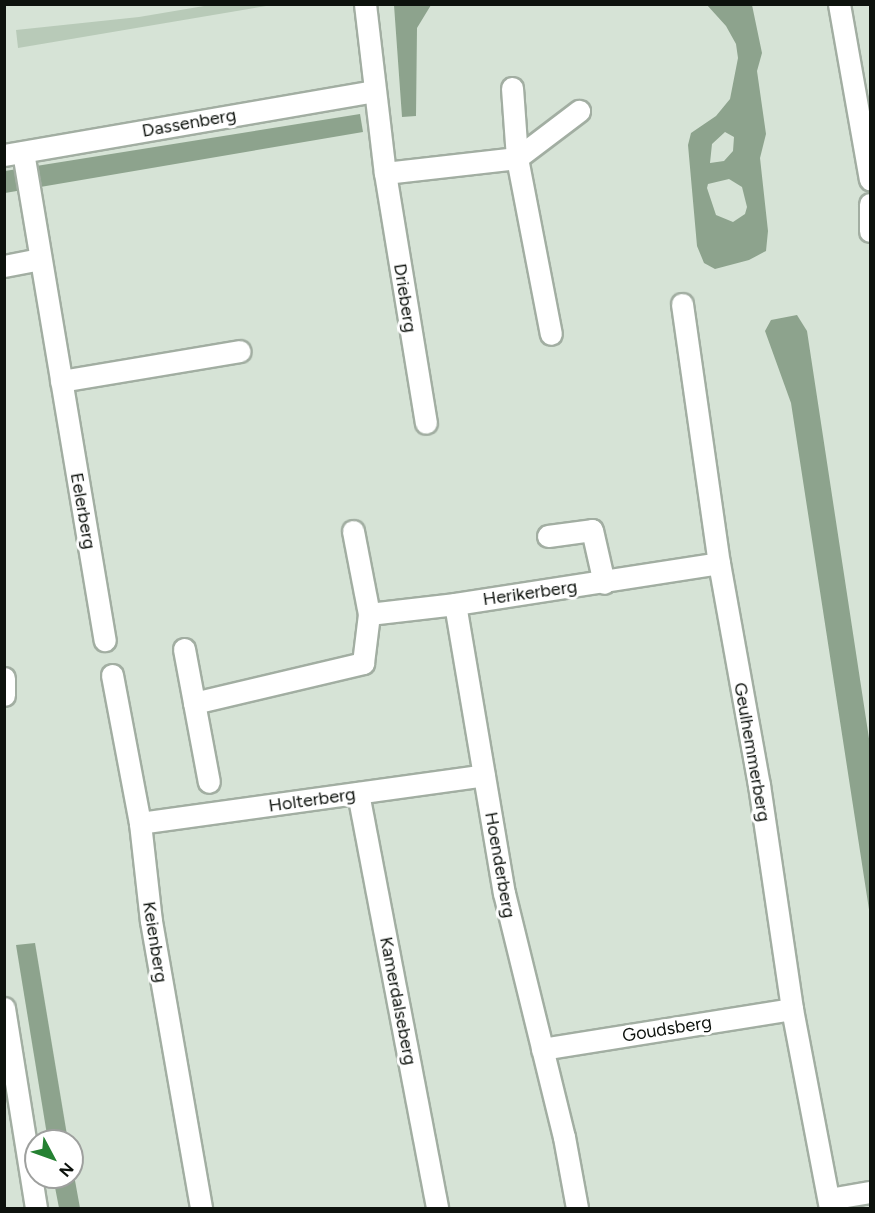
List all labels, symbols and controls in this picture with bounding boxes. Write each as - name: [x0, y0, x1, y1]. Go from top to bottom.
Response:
- street label: Dassenberg: [140, 104, 238, 142]
- street label: Drieberg: [389, 262, 421, 334]
- street label: Eelerberg: [66, 471, 100, 551]
- street label: Herikerberg: [481, 576, 579, 610]
- street label: Geulhemmerberg: [729, 681, 775, 823]
- street label: Holterberg: [267, 783, 357, 817]
- street label: Hoenderberg: [480, 810, 520, 920]
- street label: Keienberg: [138, 900, 172, 984]
- street label: Kamerdalseberg: [375, 935, 421, 1067]
- street label: Goudsberg: [621, 1011, 713, 1047]
- north arrow: [24, 1129, 84, 1189]
- text: N: [55, 1159, 78, 1181]

